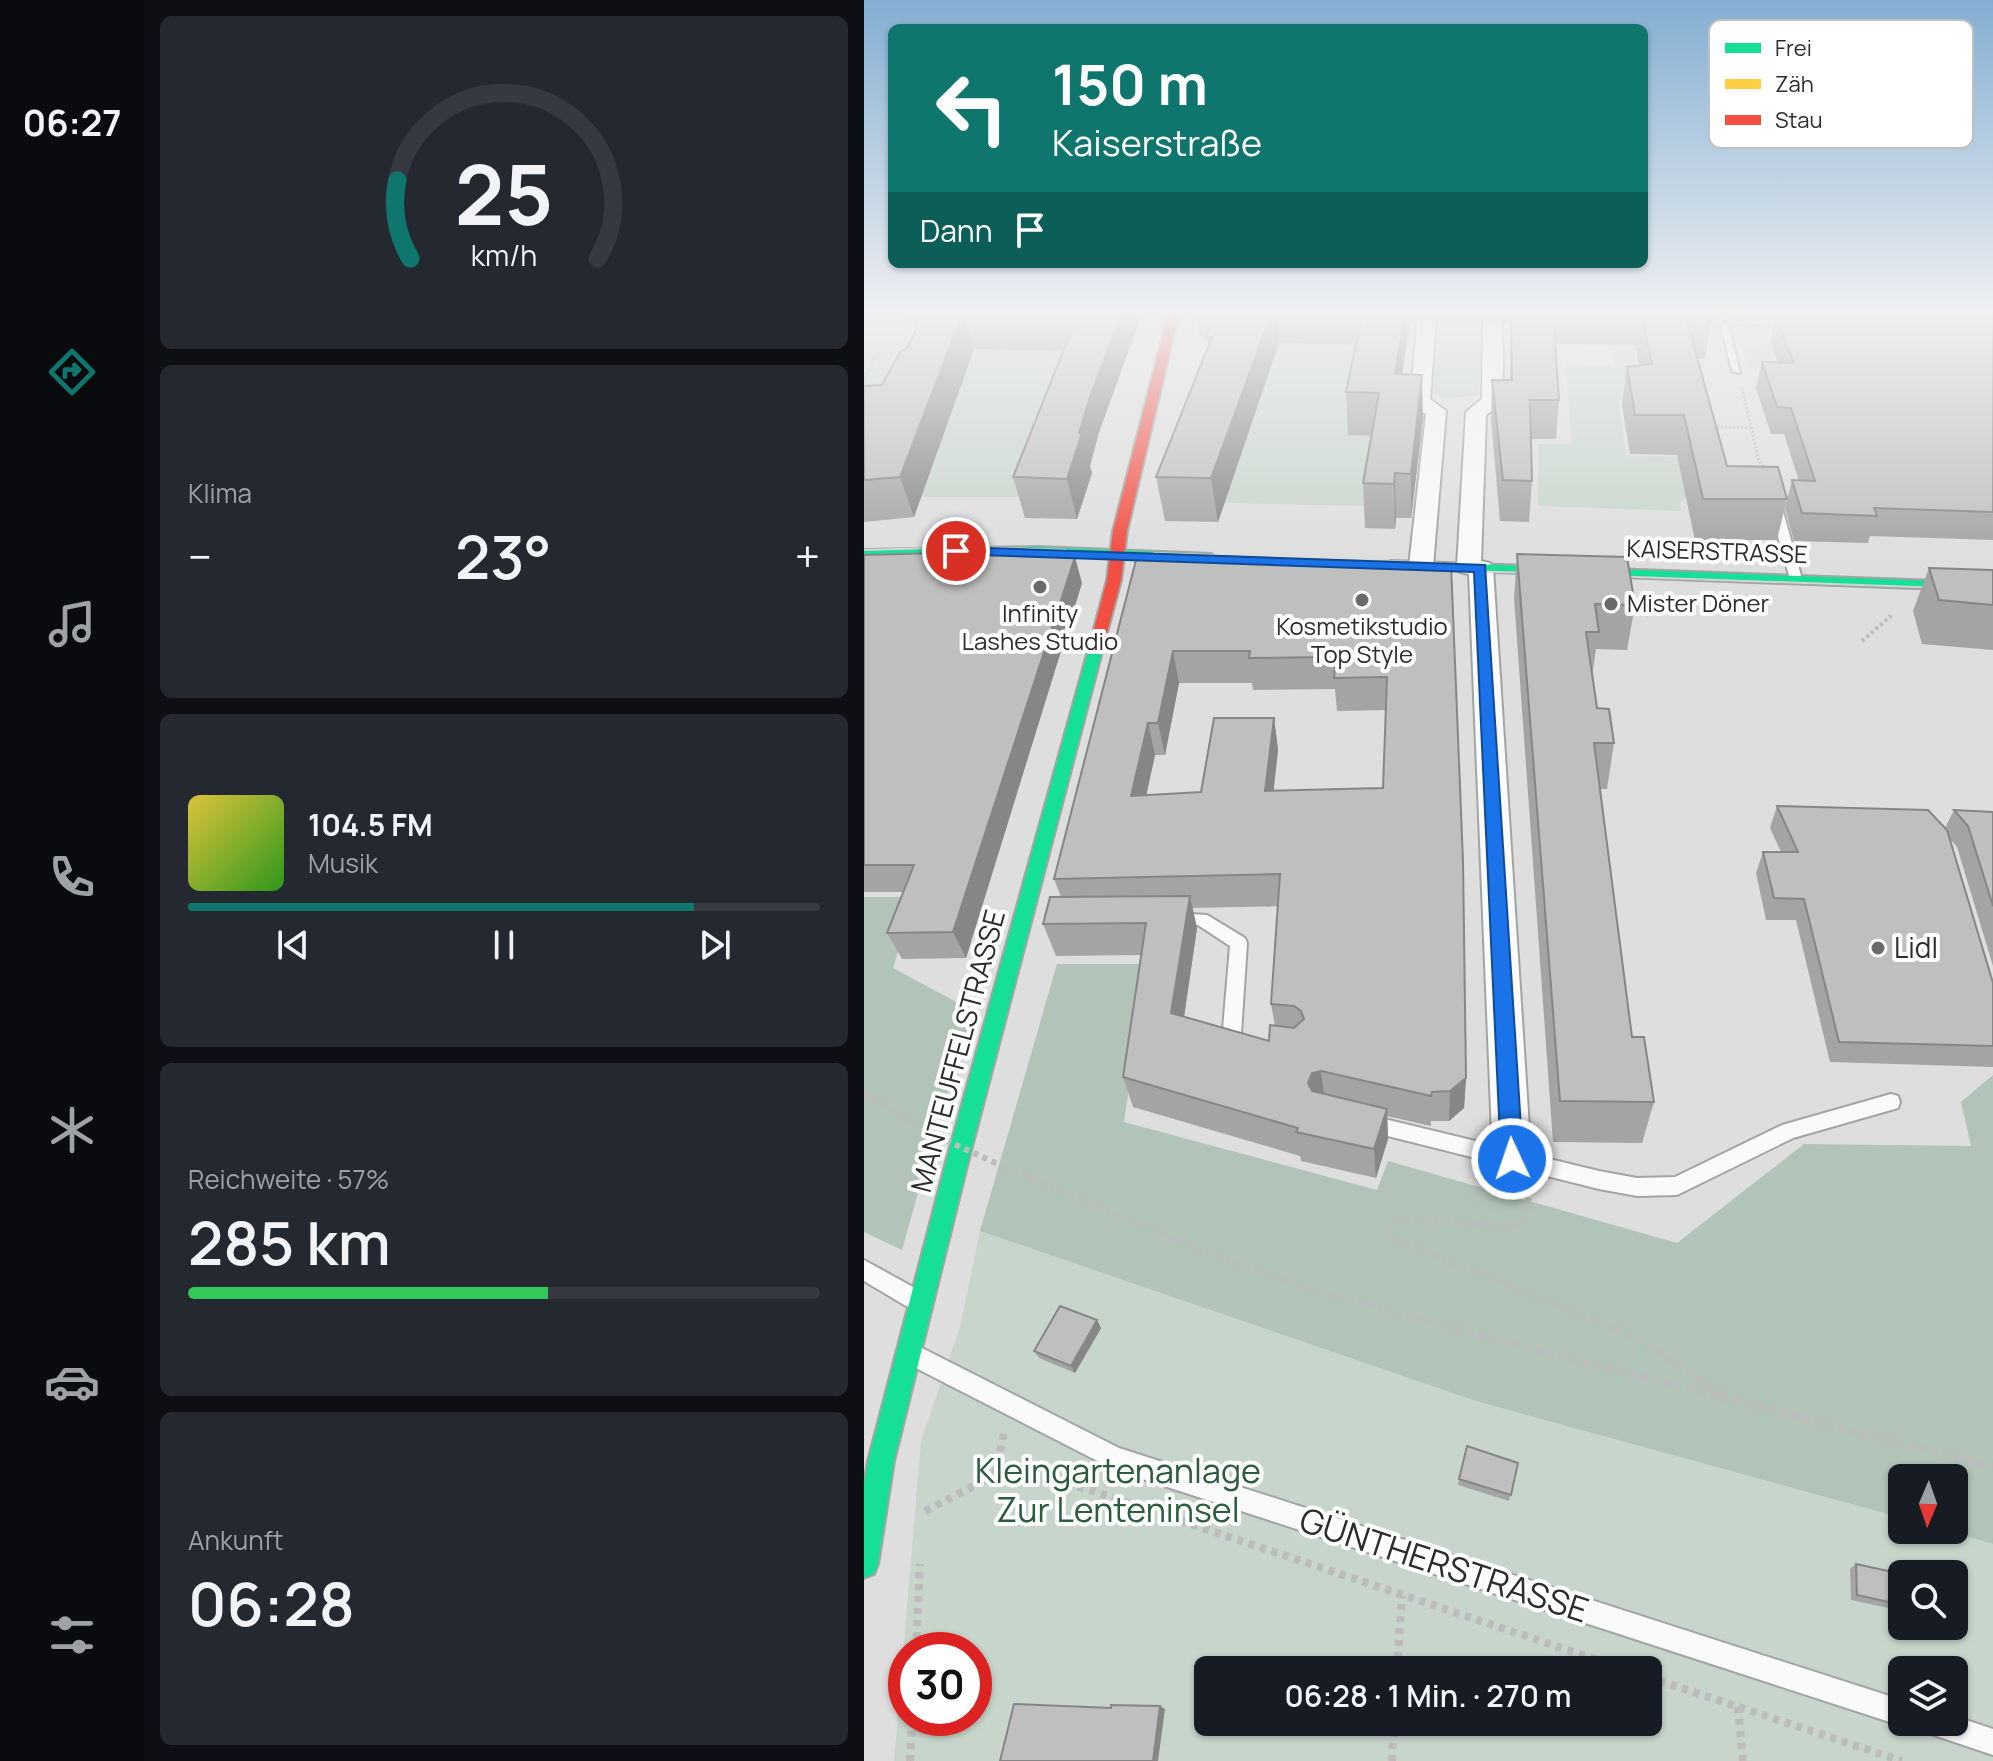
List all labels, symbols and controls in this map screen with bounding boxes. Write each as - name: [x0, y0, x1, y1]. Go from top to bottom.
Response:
- legend: [1709, 20, 1973, 148]
- text: Frei: [1775, 33, 1812, 63]
- text: 150 m: [1052, 45, 1208, 122]
- icon: left: [920, 56, 1024, 160]
- text: Zäh: [1775, 69, 1814, 99]
- text: 06:27: [22, 98, 122, 147]
- text: Stau: [1775, 105, 1823, 135]
- text: Kaiserstraße: [1052, 118, 1262, 167]
- text: 25: [455, 135, 553, 249]
- icon: arrive: [1008, 208, 1052, 252]
- text: Dann: [920, 210, 992, 251]
- text: km/h: [471, 236, 537, 275]
- icon: directions: [44, 344, 100, 400]
- text: Klima: [188, 475, 252, 511]
- text: 23°: [455, 515, 551, 597]
- pin: [922, 517, 990, 585]
- text: −: [188, 526, 212, 586]
- text: +: [795, 526, 820, 586]
- icon: arrive: [934, 529, 978, 573]
- street label: KAISERSTRASSE: [1626, 531, 1808, 570]
- marker: Infinity Lashes Studio: [1031, 578, 1049, 596]
- place label: Mister Döner: [1627, 586, 1770, 619]
- marker: Kosmetikstudio Top Style: [1353, 591, 1371, 609]
- marker: Mister Döner: [1602, 595, 1620, 613]
- icon: music: [44, 596, 100, 652]
- place label: Infinity Lashes Studio: [962, 596, 1118, 657]
- place label: Kosmetikstudio Top Style: [1276, 609, 1448, 670]
- text: 104.5 FM: [308, 804, 433, 845]
- text: Musik: [308, 845, 378, 881]
- icon: phone: [44, 849, 100, 905]
- street label: MANTEUFFELSTRASSE: [901, 905, 1013, 1196]
- icon: previous: [271, 923, 315, 967]
- icon: pause: [482, 923, 526, 967]
- icon: next: [693, 923, 737, 967]
- place label: Lidl: [1894, 928, 1938, 966]
- marker: Lidl: [1869, 939, 1887, 957]
- icon: climate: [44, 1102, 100, 1158]
- position arrow: [1470, 1117, 1554, 1201]
- text: Reichweite · 57%: [188, 1161, 389, 1197]
- text: 285 km: [188, 1201, 391, 1283]
- icon: car: [44, 1354, 100, 1410]
- park label: Kleingartenanlage Zur Lenteninsel: [975, 1447, 1261, 1532]
- north arrow: [1888, 1464, 1968, 1544]
- map controls: [1888, 1464, 1968, 1736]
- street label: GÜNTHERSTRASSE: [1294, 1496, 1594, 1632]
- text: Ankunft: [188, 1522, 283, 1558]
- button: search: [1888, 1560, 1968, 1640]
- text: 06:28: [188, 1562, 355, 1644]
- icon: filters: [44, 1607, 100, 1663]
- speed limit sign: 30: [888, 1632, 992, 1736]
- button: layers: [1888, 1656, 1968, 1736]
- text: 06:28 · 1 Min. · 270 m: [1285, 1675, 1571, 1716]

